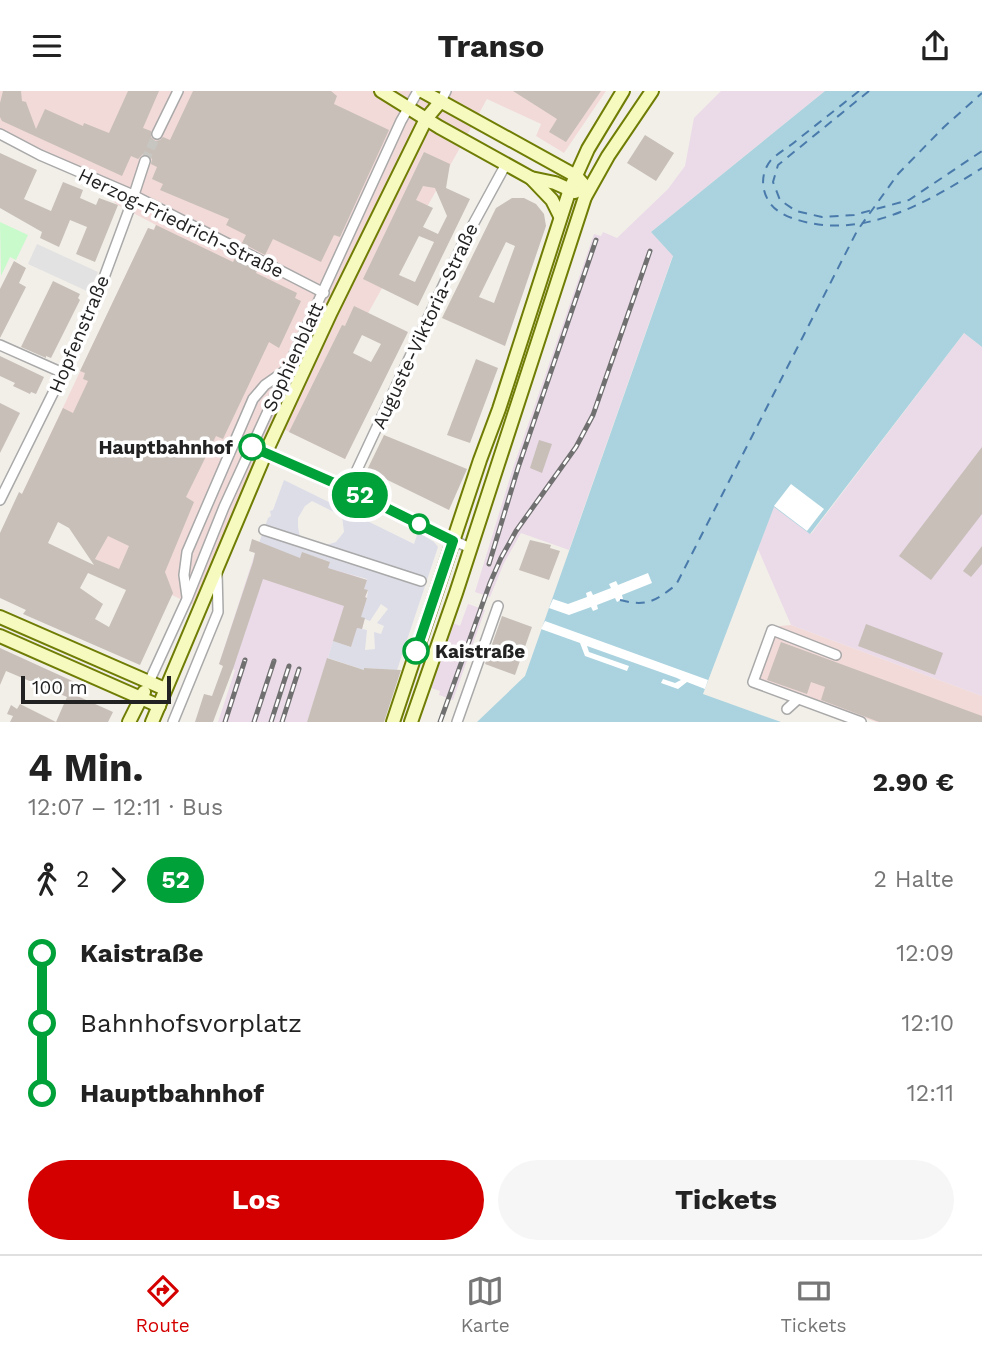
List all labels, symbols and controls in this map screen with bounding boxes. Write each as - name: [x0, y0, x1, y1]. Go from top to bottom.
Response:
- icon: menu: [28, 27, 66, 65]
- text: Transo: [438, 27, 544, 65]
- icon: share: [916, 27, 954, 65]
- street label: Herzog-Friedrich-Straße: [75, 163, 287, 283]
- street label: Auguste-Viktoria-Straße: [367, 219, 483, 433]
- street label: Hopfenstraße: [44, 272, 114, 396]
- street label: Sophienblatt: [258, 299, 328, 415]
- marker: Hauptbahnhof: [239, 434, 265, 460]
- place label: Hauptbahnhof: [98, 436, 233, 459]
- line badge: 52: [328, 472, 392, 518]
- text: 52: [346, 481, 374, 509]
- unlabelled marker: [409, 514, 429, 534]
- marker: Kaistraße: [403, 638, 429, 664]
- place label: Kaistraße: [435, 640, 525, 663]
- scale bar: [21, 673, 172, 705]
- text: 100 m: [32, 676, 88, 699]
- text: 4 Min.: [28, 746, 144, 790]
- text: 2.90 €: [873, 767, 954, 797]
- text: 12:07 – 12:11 · Bus: [28, 794, 223, 821]
- icon: walk: [28, 861, 66, 899]
- icon: forward: [99, 861, 137, 899]
- text: 2: [76, 866, 89, 893]
- text: 52: [161, 866, 190, 894]
- text: 2 Halte: [874, 866, 954, 893]
- text: Kaistraße: [80, 938, 204, 968]
- text: 12:09: [896, 940, 954, 967]
- text: Bahnhofsvorplatz: [80, 1008, 302, 1038]
- text: 12:10: [902, 1010, 954, 1037]
- text: Hauptbahnhof: [80, 1078, 264, 1108]
- text: 12:11: [907, 1080, 954, 1107]
- button: Los: [28, 1160, 484, 1240]
- button: Tickets: [498, 1160, 954, 1240]
- tab: Route: [135, 1272, 190, 1337]
- tab: Karte: [461, 1272, 510, 1337]
- tab: Tickets: [781, 1272, 847, 1337]

